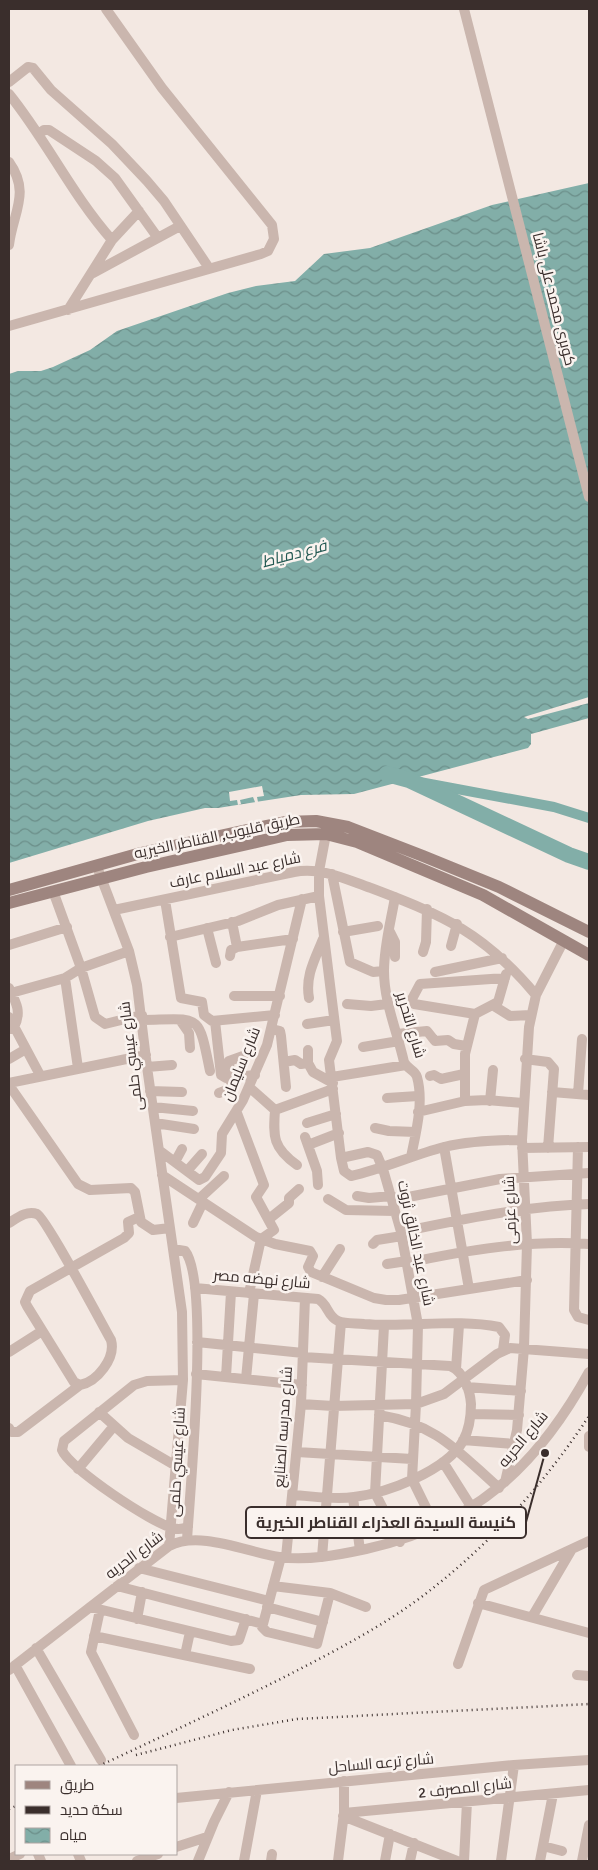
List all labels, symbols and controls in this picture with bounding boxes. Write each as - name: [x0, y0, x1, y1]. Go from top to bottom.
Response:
- street label: كوبرى محمد على باشا: [528, 231, 579, 368]
- water label: فرع دمياط: [260, 535, 330, 573]
- street label: طريق قليوب, القناطر الخيريه: [132, 810, 302, 863]
- street label: شارع عبد السلام عارف: [168, 848, 303, 894]
- street label: شارع التحرير: [390, 989, 430, 1061]
- street label: شارع عيسي حلمى: [115, 1000, 150, 1112]
- street label: شارع سليمان: [218, 1024, 266, 1104]
- street label: شارع عزمى: [500, 1175, 522, 1245]
- street label: شارع عبد الخالق ثروت: [392, 1179, 438, 1308]
- street label: شارع نهضه مصر: [212, 1266, 311, 1294]
- street label: شارع مدرسه الصنايع: [270, 1366, 298, 1488]
- street label: شارع عيسي حلمى: [165, 1407, 192, 1518]
- street label: شارع الحريه: [494, 1407, 553, 1472]
- callout: كنيسة السيدة العذراء القناطر الخيرية: [246, 1507, 526, 1538]
- text: كنيسة السيدة العذراء القناطر الخيرية: [256, 1513, 516, 1533]
- street label: شارع الحريه: [101, 1527, 168, 1584]
- street label: شارع ترعه الساحل: [327, 1749, 435, 1779]
- legend: [15, 1765, 178, 1855]
- street label: شارع المصرف 2: [417, 1774, 513, 1804]
- text: طريق: [60, 1776, 94, 1795]
- text: سكة حديد: [60, 1801, 123, 1819]
- text: مياه: [60, 1826, 87, 1844]

